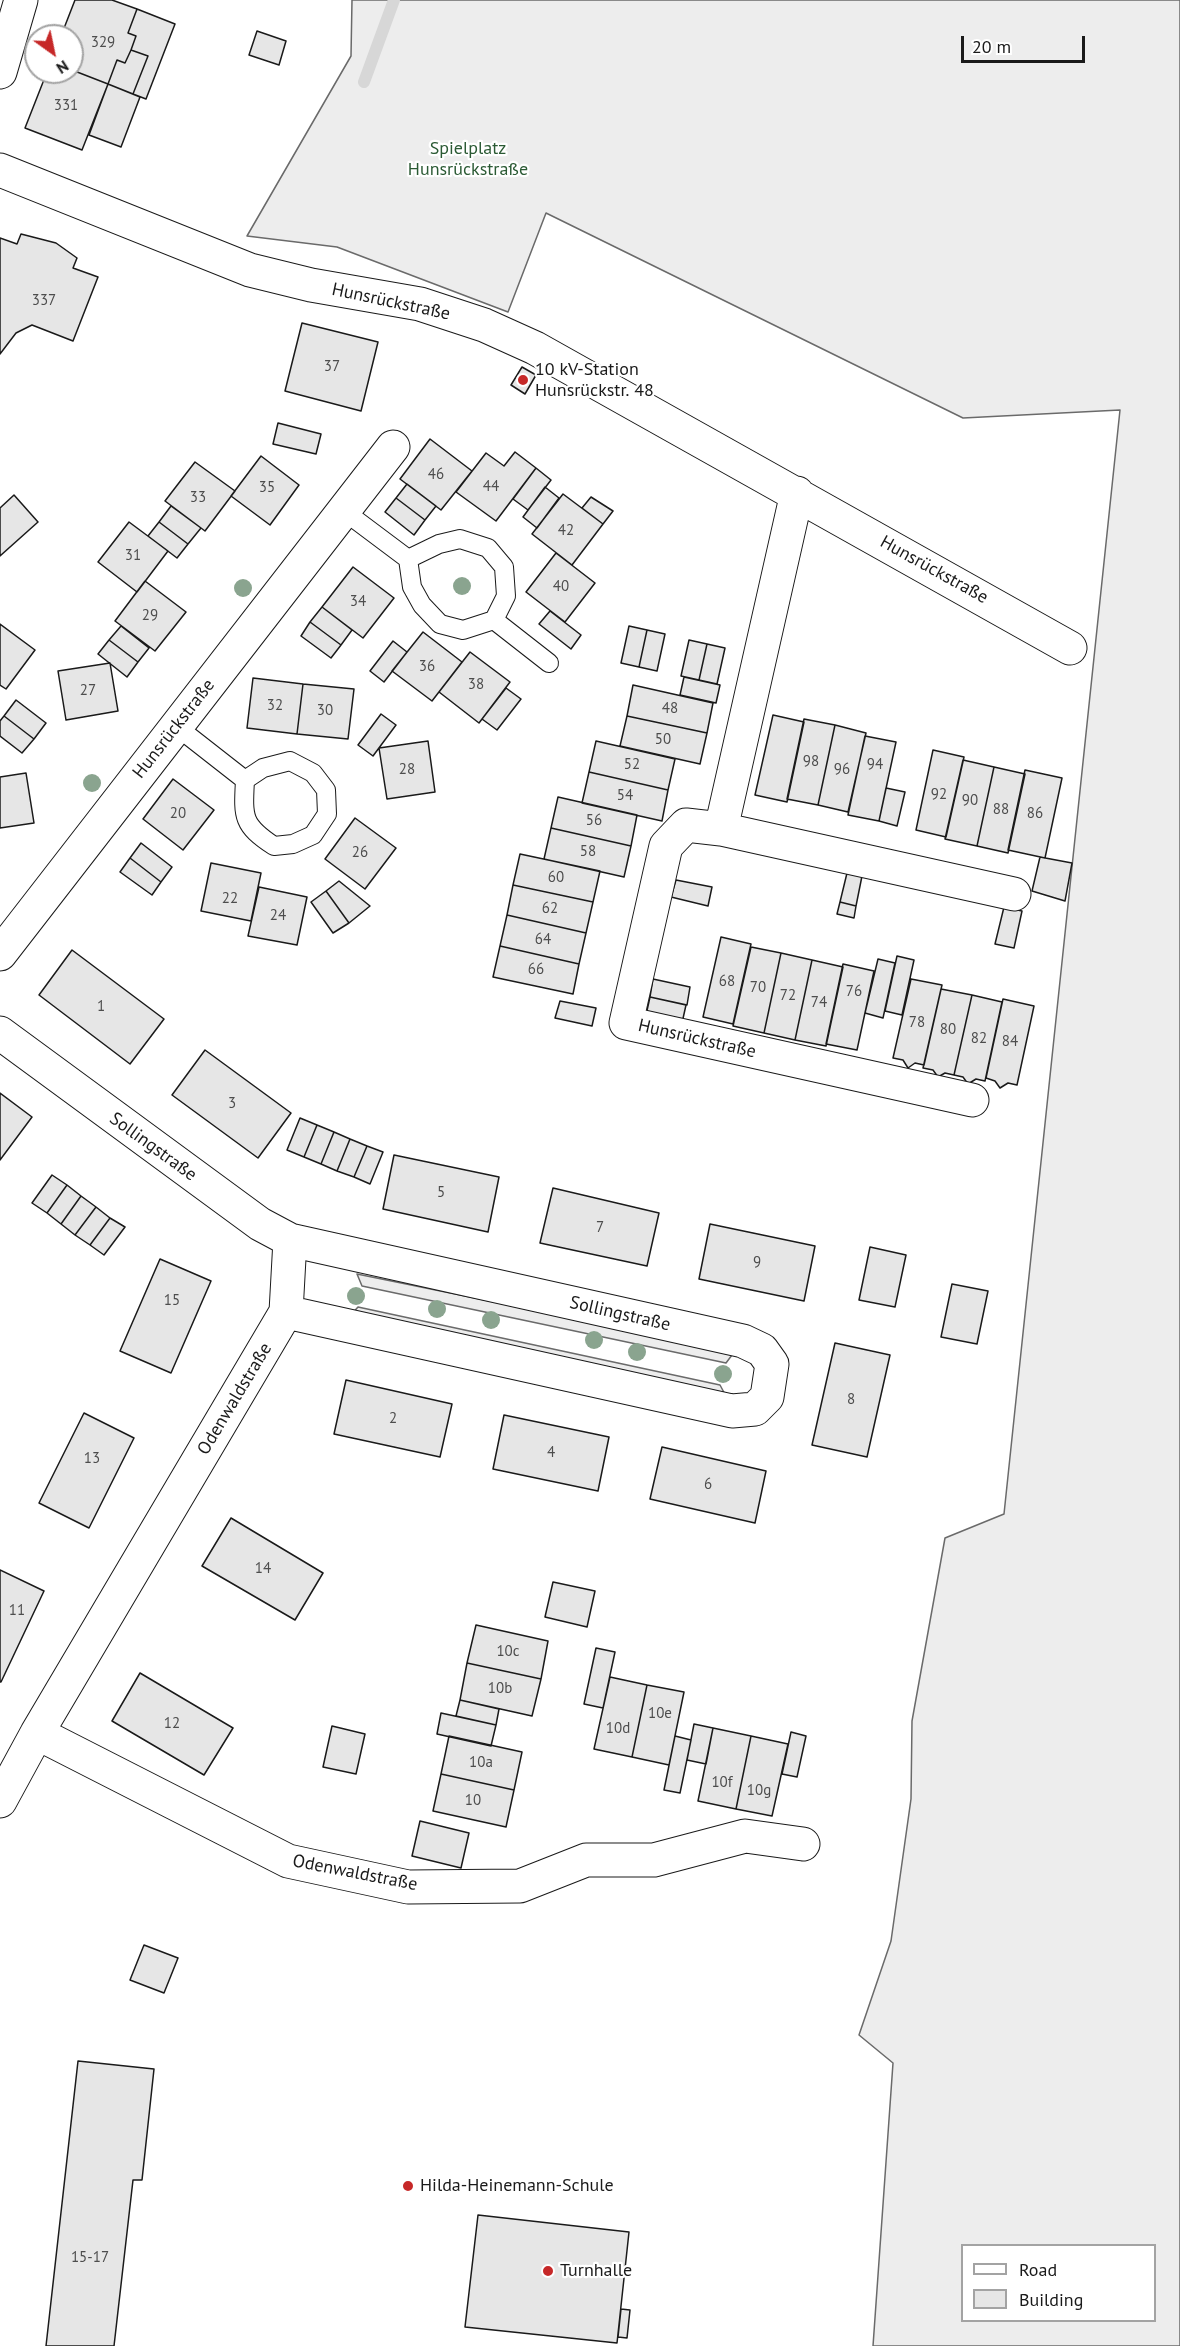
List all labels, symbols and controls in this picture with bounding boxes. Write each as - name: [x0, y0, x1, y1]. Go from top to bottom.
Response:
- north arrow: [24, 24, 84, 84]
- scale bar: [964, 24, 1088, 62]
- house number: 329: [91, 34, 115, 52]
- text: 20 m: [972, 35, 1011, 58]
- text: N: [53, 56, 73, 79]
- house number: 331: [54, 97, 78, 115]
- park label: Spielplatz Hunsrückstraße: [408, 138, 528, 180]
- street label: Hunsrückstraße: [330, 279, 452, 325]
- house number: 337: [32, 292, 56, 310]
- house number: 37: [324, 358, 340, 376]
- place label: 10 kV-Station Hunsrückstr. 48: [535, 359, 654, 401]
- marker: 10 kV-Station Hunsrückstr. 48: [516, 373, 530, 387]
- house number: 46: [428, 466, 444, 484]
- house number: 44: [483, 478, 499, 496]
- house number: 35: [259, 479, 275, 497]
- house number: 33: [190, 489, 206, 507]
- house number: 42: [558, 522, 574, 540]
- street label: Hunsrückstraße: [876, 531, 992, 609]
- house number: 31: [125, 547, 141, 565]
- house number: 40: [553, 578, 569, 596]
- house number: 34: [350, 593, 366, 611]
- house number: 29: [142, 607, 158, 625]
- house number: 36: [419, 658, 435, 676]
- street label: Hunsrückstraße: [128, 675, 220, 783]
- house number: 38: [468, 676, 484, 694]
- house number: 27: [80, 682, 96, 700]
- house number: 32: [267, 697, 283, 715]
- house number: 48: [662, 700, 678, 718]
- house number: 30: [317, 702, 333, 720]
- house number: 50: [655, 731, 671, 749]
- house number: 98: [803, 753, 819, 771]
- house number: 52: [624, 756, 640, 774]
- house number: 94: [867, 756, 883, 774]
- house number: 28: [399, 761, 415, 779]
- house number: 96: [834, 761, 850, 779]
- house number: 92: [931, 786, 947, 804]
- house number: 54: [617, 787, 633, 805]
- house number: 90: [962, 792, 978, 810]
- house number: 88: [993, 801, 1009, 819]
- house number: 20: [170, 805, 186, 823]
- house number: 86: [1027, 805, 1043, 823]
- house number: 56: [586, 812, 602, 830]
- house number: 58: [580, 843, 596, 861]
- house number: 26: [352, 844, 368, 862]
- house number: 60: [548, 869, 564, 887]
- house number: 22: [222, 890, 238, 908]
- house number: 62: [542, 900, 558, 918]
- house number: 24: [270, 907, 286, 925]
- house number: 64: [535, 931, 551, 949]
- house number: 66: [528, 961, 544, 979]
- house number: 68: [719, 973, 735, 991]
- house number: 70: [750, 979, 766, 997]
- house number: 76: [846, 983, 862, 1001]
- house number: 72: [780, 987, 796, 1005]
- house number: 74: [811, 994, 827, 1012]
- house number: 1: [97, 998, 105, 1016]
- house number: 78: [909, 1014, 925, 1032]
- street label: Hunsrückstraße: [636, 1015, 758, 1063]
- house number: 80: [940, 1021, 956, 1039]
- house number: 82: [971, 1030, 987, 1048]
- house number: 84: [1002, 1033, 1018, 1051]
- house number: 3: [228, 1095, 236, 1113]
- street label: Sollingstraße: [105, 1108, 201, 1186]
- house number: 5: [437, 1184, 445, 1202]
- house number: 7: [596, 1219, 604, 1237]
- house number: 9: [753, 1254, 761, 1272]
- house number: 15: [164, 1292, 180, 1310]
- street label: Sollingstraße: [568, 1292, 672, 1336]
- street label: Odenwaldstraße: [193, 1339, 277, 1459]
- house number: 8: [847, 1391, 855, 1409]
- house number: 2: [389, 1410, 397, 1428]
- house number: 4: [547, 1444, 555, 1462]
- house number: 13: [84, 1450, 100, 1468]
- house number: 6: [704, 1476, 712, 1494]
- house number: 14: [255, 1560, 271, 1578]
- house number: 11: [9, 1602, 25, 1620]
- house number: 10c: [496, 1643, 520, 1661]
- house number: 10b: [488, 1680, 512, 1698]
- house number: 10e: [648, 1705, 672, 1723]
- house number: 12: [164, 1715, 180, 1733]
- house number: 10d: [606, 1720, 630, 1738]
- house number: 10a: [469, 1754, 493, 1772]
- house number: 10f: [711, 1774, 733, 1792]
- house number: 10g: [747, 1782, 771, 1800]
- house number: 10: [465, 1792, 481, 1810]
- street label: Odenwaldstraße: [291, 1850, 419, 1896]
- place label: Hilda-Heinemann-Schule: [420, 2175, 614, 2197]
- marker: Hilda-Heinemann-Schule: [401, 2179, 415, 2193]
- legend: [961, 2244, 1156, 2322]
- house number: 15-17: [71, 2249, 109, 2267]
- text: Road: [1019, 2258, 1057, 2281]
- place label: Turnhalle: [560, 2260, 632, 2282]
- marker: Turnhalle: [541, 2264, 555, 2278]
- text: Building: [1019, 2288, 1083, 2311]

